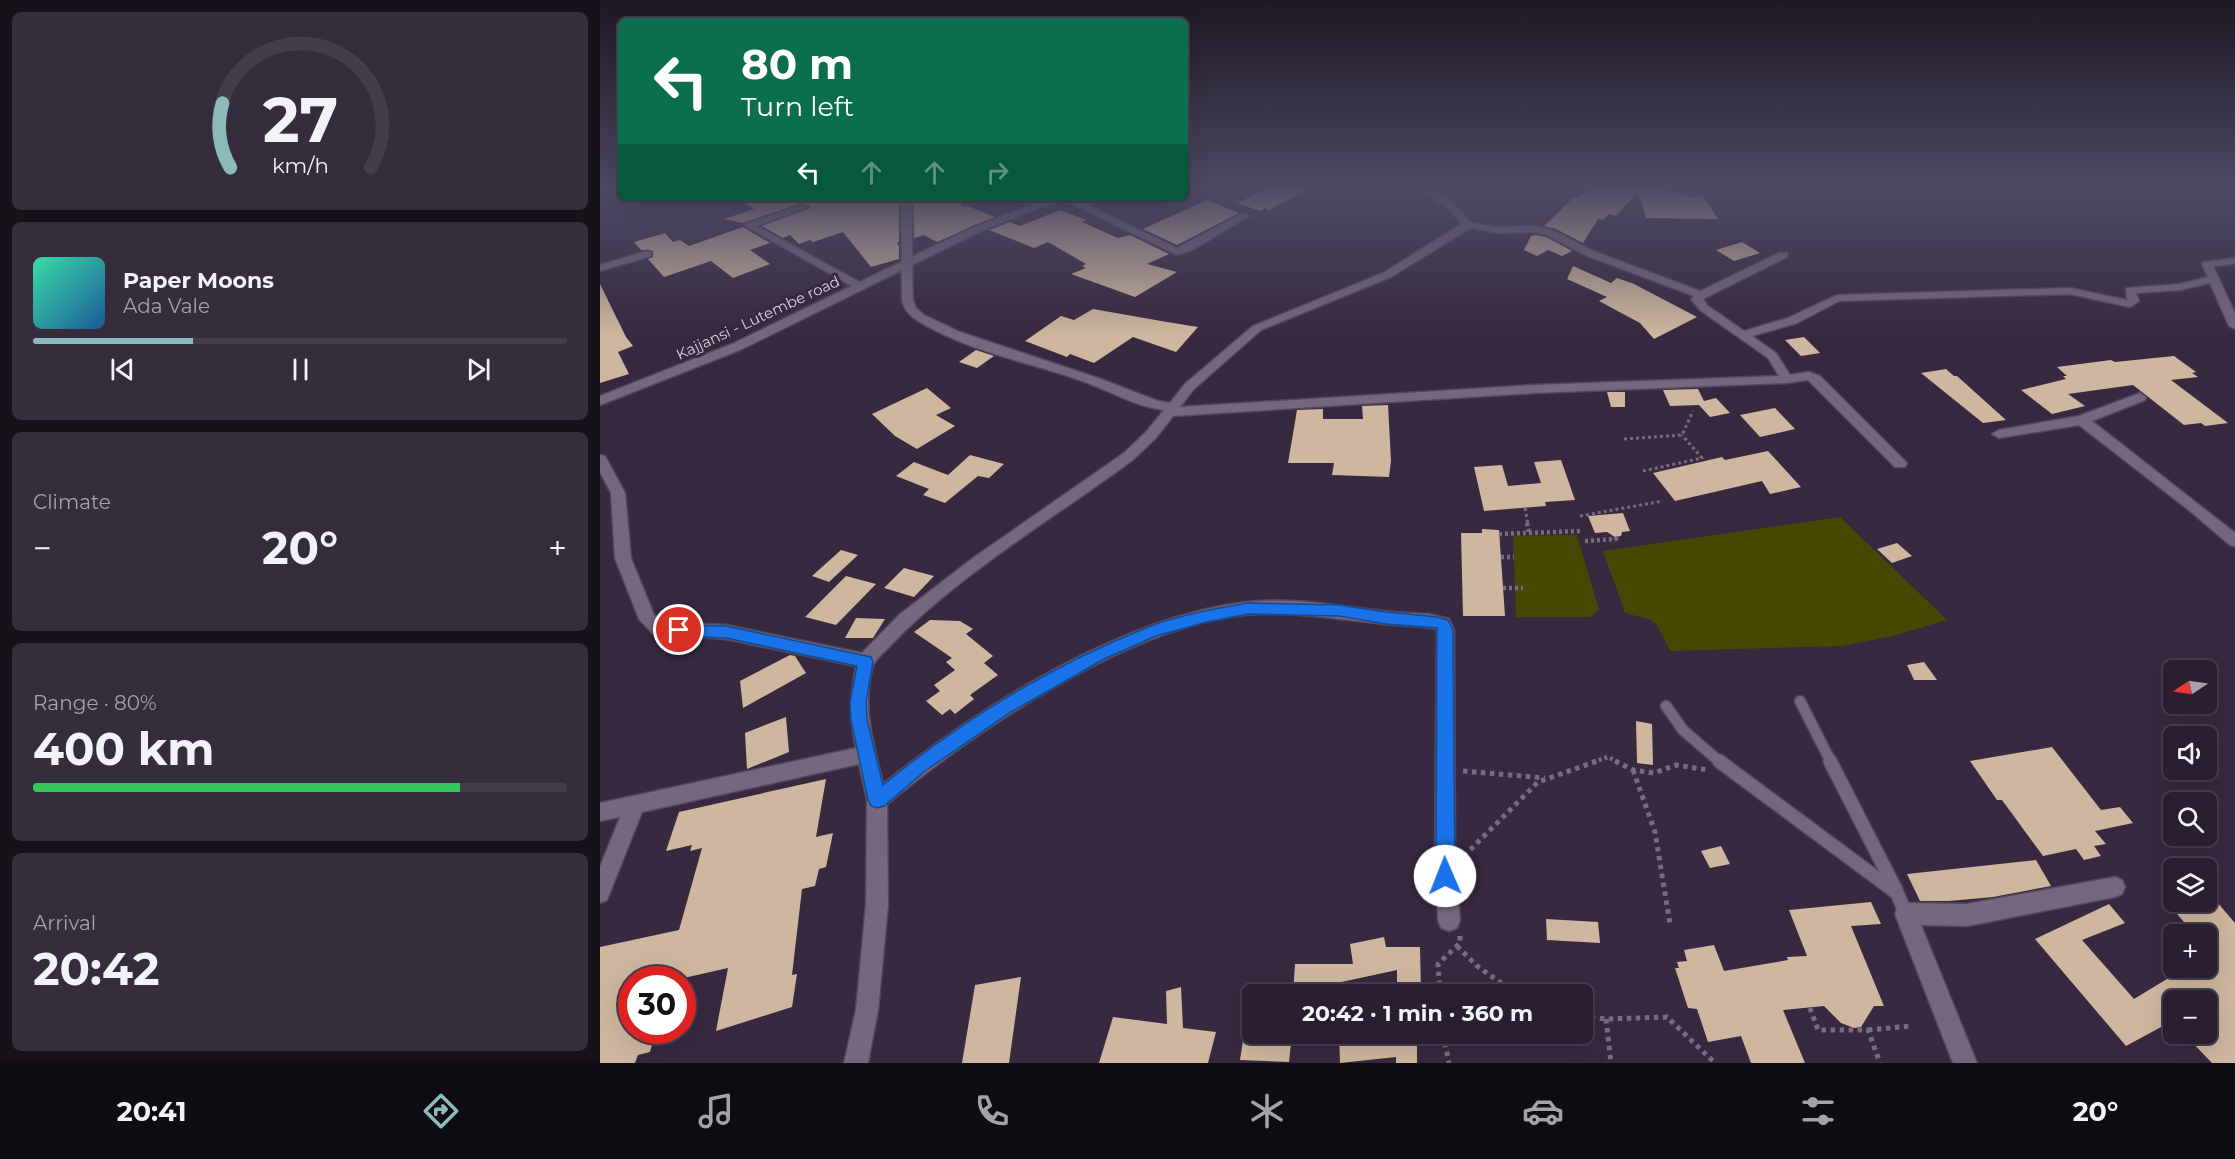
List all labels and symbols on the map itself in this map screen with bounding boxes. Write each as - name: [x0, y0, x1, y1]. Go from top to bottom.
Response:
- street label: Kajjansi - Lutembe road: [673, 271, 843, 364]
- pin: [653, 604, 704, 655]
- north arrow: [2163, 660, 2217, 714]
- position arrow: [1413, 844, 1477, 908]
- speed limit sign: 30: [618, 966, 696, 1044]

